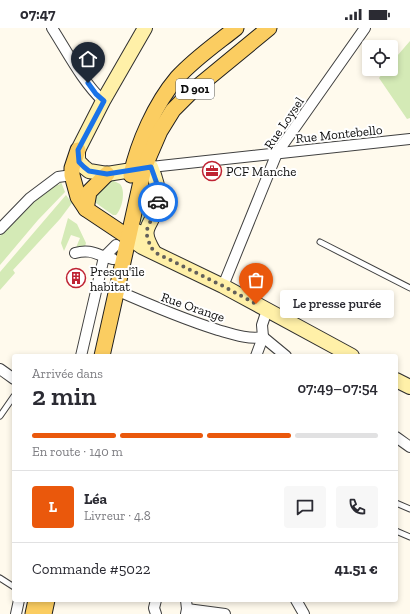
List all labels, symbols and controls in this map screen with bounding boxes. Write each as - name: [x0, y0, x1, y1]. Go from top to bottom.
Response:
- text: 07:47: [20, 5, 55, 23]
- map controls: [362, 40, 398, 76]
- button: locate: [362, 40, 398, 76]
- pin: [71, 42, 105, 83]
- icon: home: [77, 48, 99, 70]
- road number: D 901: [176, 79, 214, 99]
- street label: Rue Loysel: [261, 94, 307, 152]
- street label: Rue Montebello: [295, 122, 383, 146]
- office icon: PCF Manche: [201, 160, 223, 182]
- place label: PCF Manche: [226, 164, 296, 179]
- courier: [138, 182, 178, 222]
- icon: car: [147, 191, 169, 213]
- pin: [239, 263, 273, 304]
- place label: Presqu'île habitat: [90, 264, 145, 294]
- building icon: Presqu'île habitat: [65, 267, 87, 289]
- icon: bag: [245, 269, 267, 291]
- street label: Rue Orange: [159, 289, 227, 325]
- callout: Le presse purée: [280, 290, 394, 318]
- text: Le presse purée: [293, 296, 381, 311]
- text: Arrivée dans: [32, 366, 103, 381]
- text: 07:49–07:54: [297, 379, 378, 397]
- text: 2 min: [32, 380, 96, 412]
- text: En route · 140 m: [32, 444, 123, 459]
- button: chat: [284, 486, 326, 528]
- button: phone: [336, 486, 378, 528]
- text: Léa: [84, 490, 107, 508]
- text: L: [49, 498, 57, 516]
- text: Livreur · 4.8: [84, 508, 151, 523]
- text: Commande #5022: [32, 560, 150, 578]
- text: 41.51 €: [334, 560, 378, 578]

